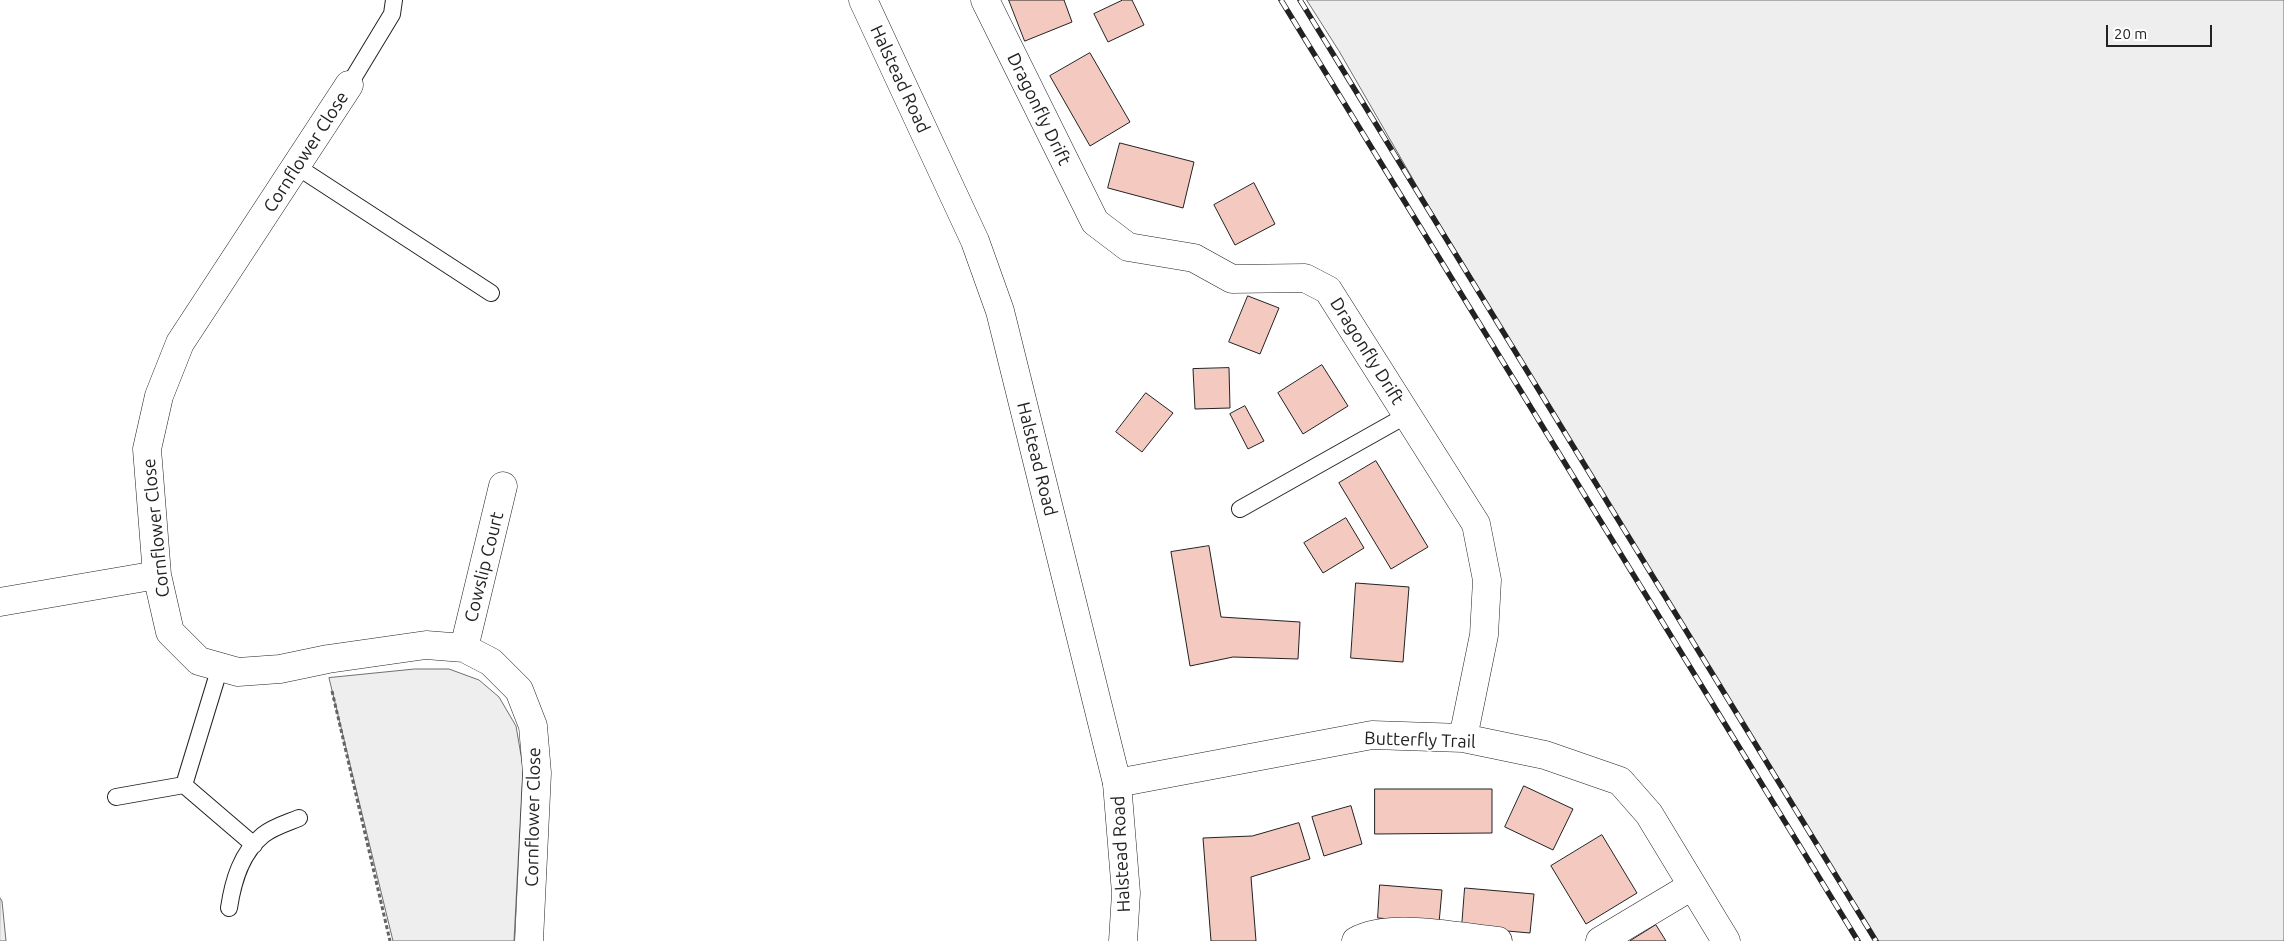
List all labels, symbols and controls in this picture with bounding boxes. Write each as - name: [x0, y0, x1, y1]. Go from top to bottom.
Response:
- scale bar: [2109, 15, 2215, 47]
- street label: Halstead Road: [866, 22, 934, 136]
- text: 20 m: [2114, 25, 2147, 42]
- street label: Dragonfly Drift: [1003, 49, 1075, 169]
- street label: Cornflower Close: [259, 88, 353, 216]
- street label: Dragonfly Drift: [1325, 293, 1409, 409]
- street label: Halstead Road: [1012, 400, 1062, 518]
- street label: Cornflower Close: [138, 457, 174, 599]
- street label: Cowslip Court: [460, 510, 508, 624]
- street label: Butterfly Trail: [1364, 727, 1476, 753]
- street label: Cornflower Close: [521, 747, 545, 887]
- street label: Halstead Road: [1107, 795, 1135, 913]

